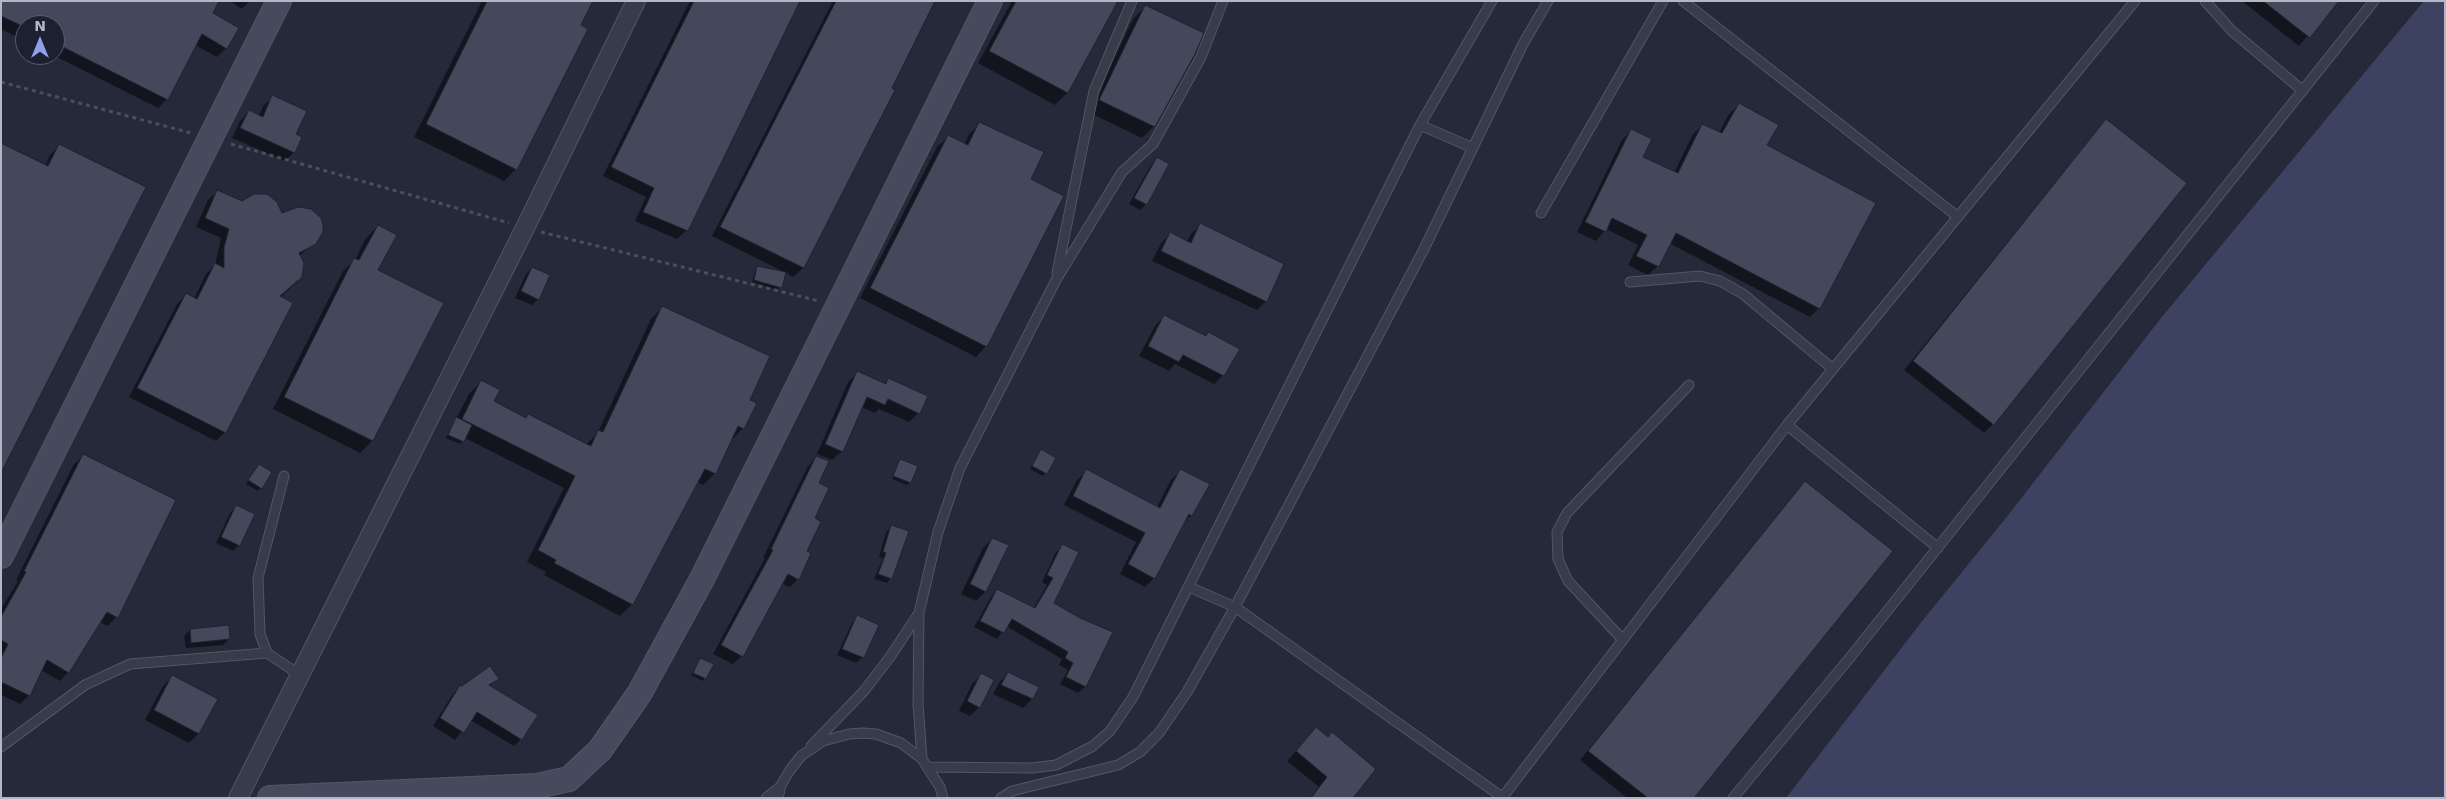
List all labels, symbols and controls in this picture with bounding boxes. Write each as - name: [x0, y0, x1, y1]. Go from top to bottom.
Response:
- north arrow: [15, 15, 65, 65]
- text: N: [34, 18, 46, 34]

